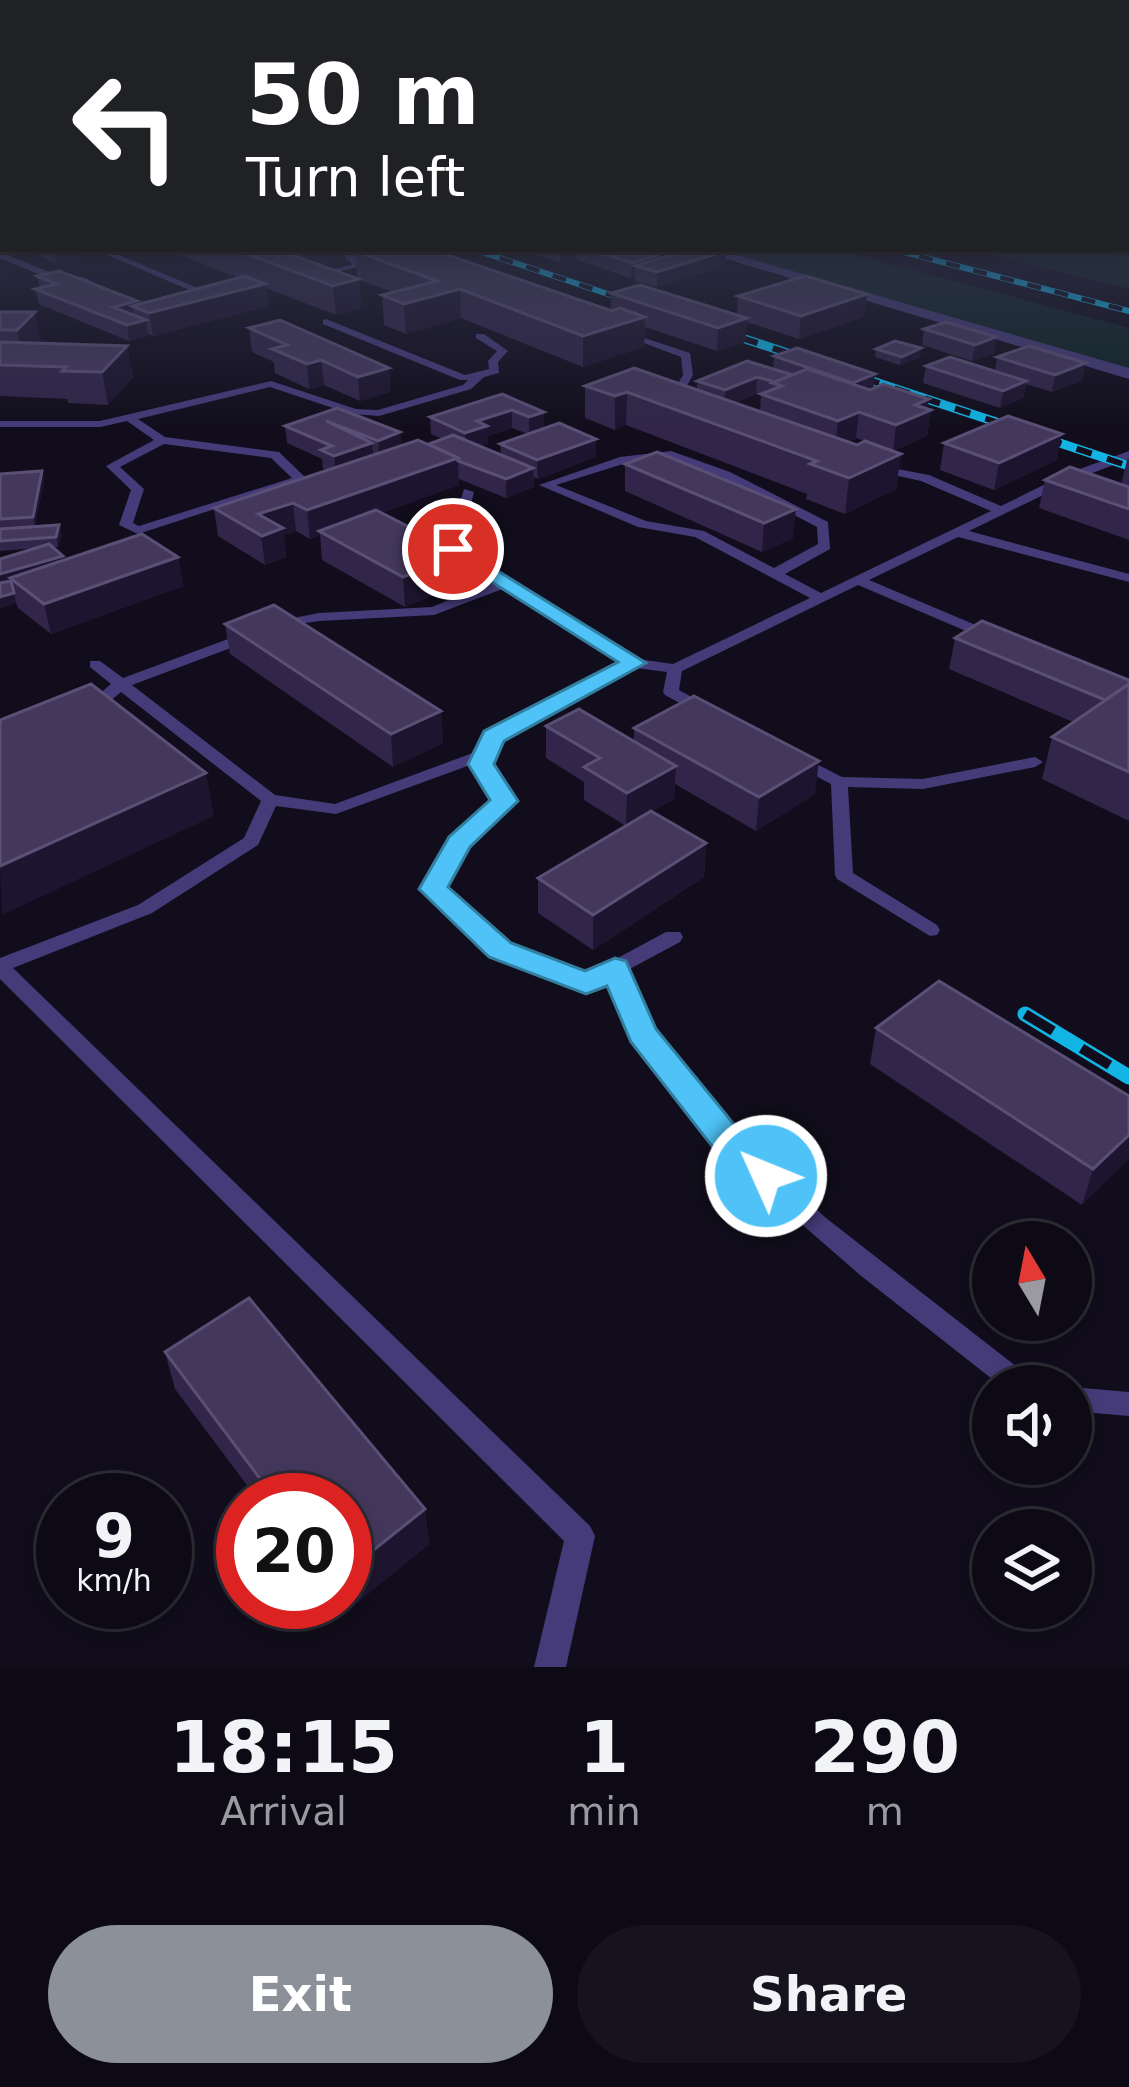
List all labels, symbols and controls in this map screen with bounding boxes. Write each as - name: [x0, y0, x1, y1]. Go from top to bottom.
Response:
- text: 50 m: [246, 46, 480, 144]
- icon: left: [48, 48, 204, 204]
- text: Turn left: [246, 146, 465, 209]
- pin: [402, 498, 504, 600]
- icon: arrive: [420, 516, 486, 582]
- position arrow: [703, 1113, 829, 1239]
- north arrow: [972, 1221, 1092, 1341]
- map controls: [972, 1221, 1092, 1629]
- button: sound: [972, 1365, 1092, 1485]
- speed limit sign: 20: [216, 1473, 372, 1629]
- text: 9: [93, 1501, 135, 1571]
- button: layers: [972, 1509, 1092, 1629]
- text: km/h: [76, 1563, 152, 1598]
- text: 18:15: [169, 1705, 398, 1789]
- text: 1: [579, 1705, 629, 1789]
- text: 290: [810, 1705, 960, 1789]
- text: Arrival: [220, 1789, 347, 1834]
- text: min: [567, 1789, 641, 1834]
- text: m: [866, 1789, 904, 1834]
- button: Exit: [48, 1925, 553, 2063]
- button: Share: [577, 1925, 1081, 2063]

